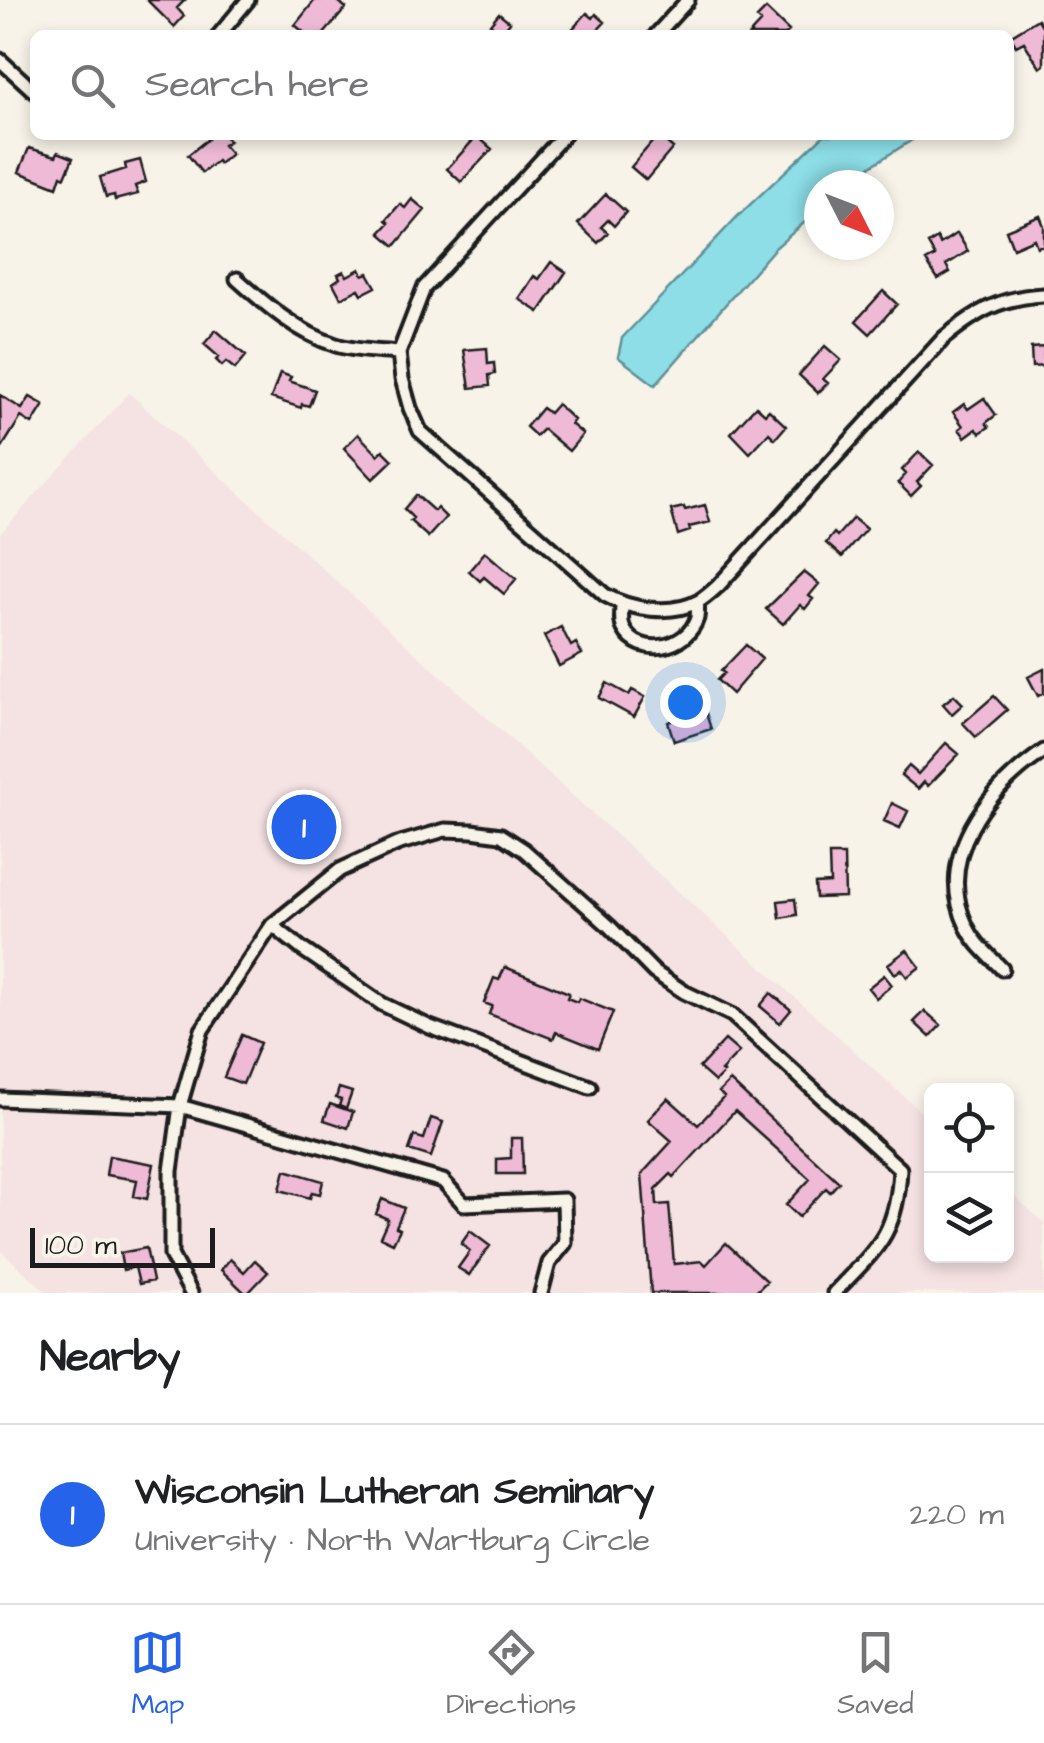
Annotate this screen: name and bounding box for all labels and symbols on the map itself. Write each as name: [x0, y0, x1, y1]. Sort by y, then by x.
north arrow: [804, 170, 894, 260]
your location: [660, 677, 711, 728]
pin: 1: [272, 790, 336, 864]
scale bar: [30, 1223, 215, 1268]

